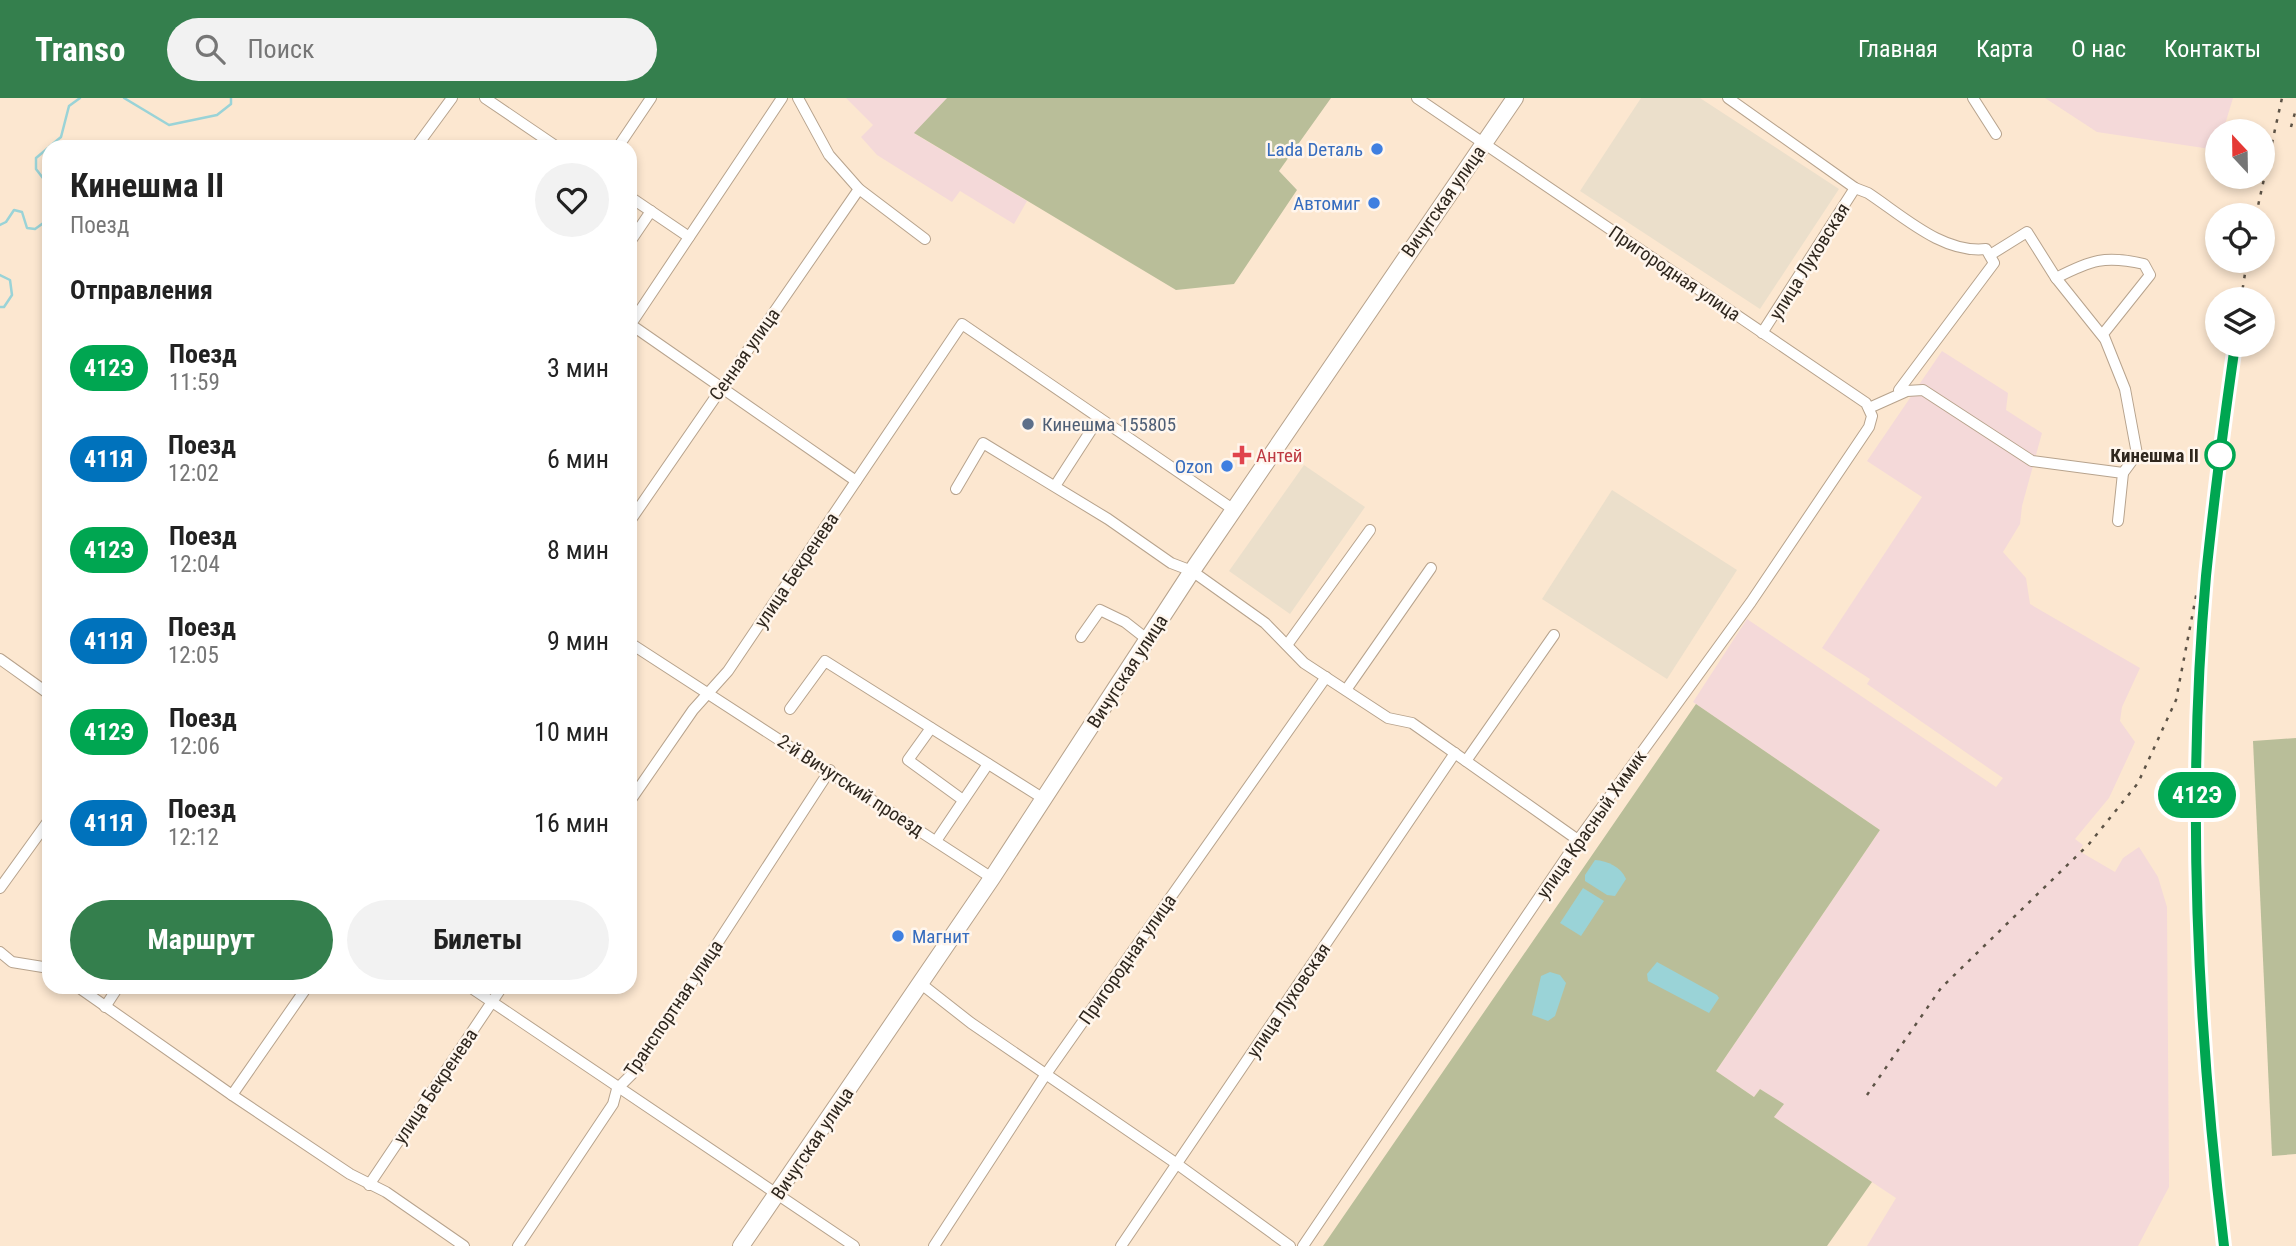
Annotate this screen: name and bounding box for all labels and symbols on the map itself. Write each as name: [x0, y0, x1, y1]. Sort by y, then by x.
north arrow: [2205, 119, 2275, 189]
place label: Lada Dеталь: [1267, 138, 1363, 161]
marker: Lada Dеталь: [1369, 141, 1385, 157]
street label: Вичугская улица: [1397, 141, 1490, 261]
place label: Автомиг: [1293, 192, 1360, 215]
marker: Автомиг: [1366, 195, 1382, 211]
street label: улица Луховская: [1764, 199, 1855, 324]
street label: Пригородная улица: [1604, 221, 1745, 326]
street label: Сенная улица: [704, 304, 785, 405]
place label: Кинешма 155805: [1042, 413, 1176, 436]
marker: Кинешма 155805: [1020, 416, 1036, 432]
marker: Кинешма II: [2205, 440, 2235, 470]
place label: Антей: [1256, 444, 1303, 467]
place label: Кинешма II: [2110, 444, 2199, 467]
marker: Антей: [1234, 447, 1250, 463]
place label: Ozon: [1175, 455, 1213, 478]
marker: Ozon: [1219, 458, 1235, 474]
street label: улица Бекренева: [749, 508, 844, 632]
street label: Вичугская улица: [1082, 610, 1173, 732]
street label: 2-й Вичугский проезд: [773, 730, 928, 841]
street label: улица Красный Химик: [1532, 746, 1651, 903]
line badge: 412Э: [2148, 772, 2246, 818]
street label: Пригородная улица: [1074, 890, 1181, 1029]
place label: Магнит: [912, 925, 970, 948]
marker: Магнит: [890, 928, 906, 944]
street label: Транспортная улица: [619, 936, 728, 1081]
street label: улица Луховская: [1242, 939, 1335, 1062]
street label: улица Бекренева: [388, 1024, 483, 1148]
street label: Вичугская улица: [766, 1083, 858, 1204]

